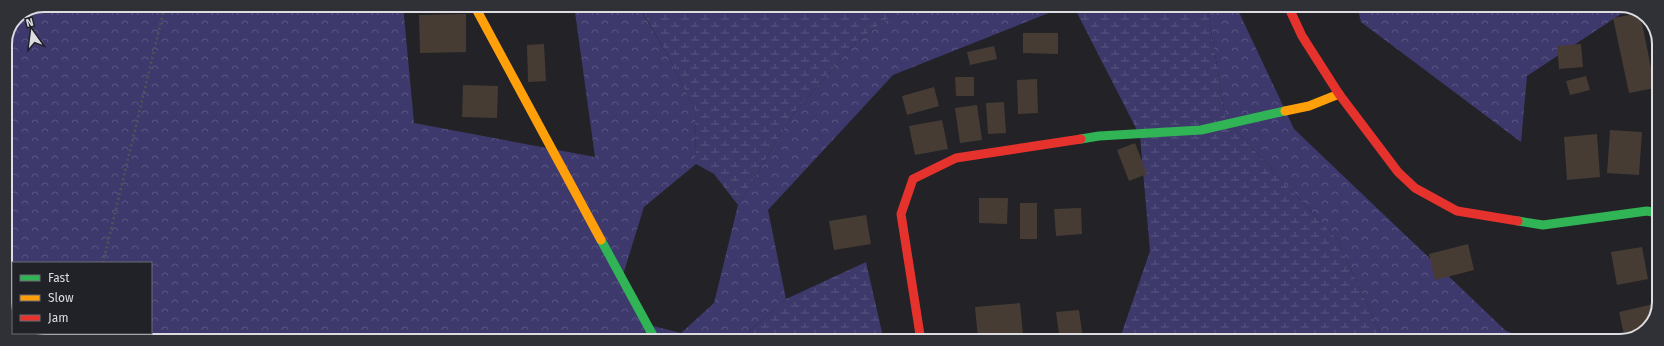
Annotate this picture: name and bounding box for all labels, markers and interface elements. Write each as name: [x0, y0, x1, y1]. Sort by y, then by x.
north arrow: [12, 12, 52, 52]
text: N: [25, 16, 35, 30]
legend: [12, 262, 152, 334]
text: Fast: [48, 271, 70, 285]
text: Slow: [48, 291, 74, 305]
text: Jam: [48, 311, 68, 325]

